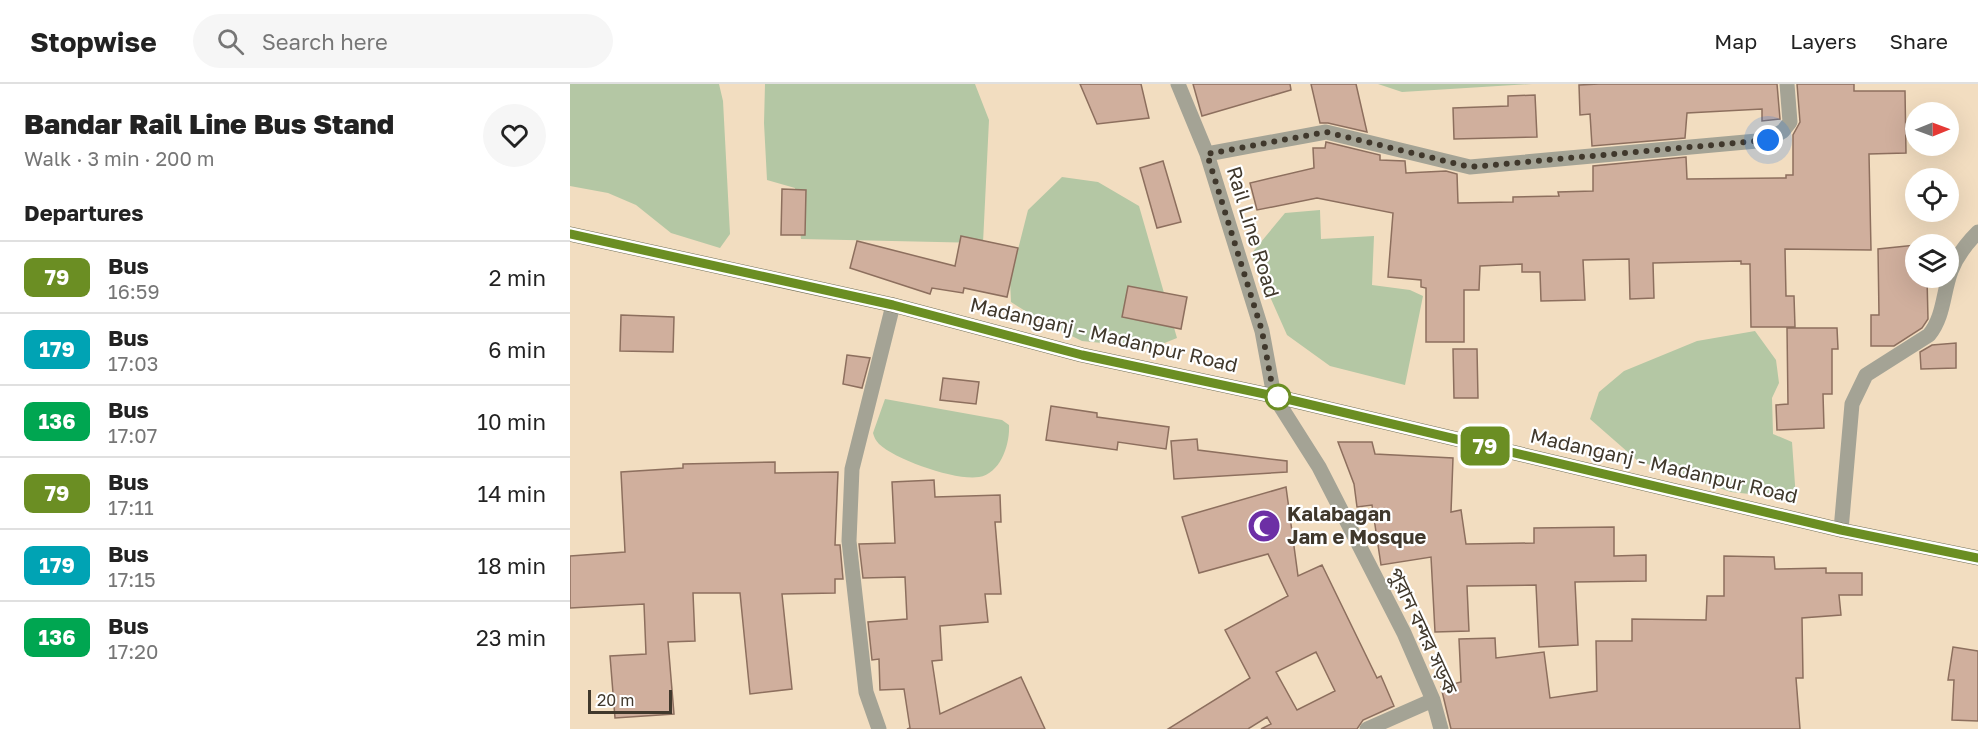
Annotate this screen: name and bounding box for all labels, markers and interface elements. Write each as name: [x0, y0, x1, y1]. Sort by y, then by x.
search box: [193, 14, 613, 68]
text: Stopwise: [30, 25, 157, 58]
icon: search: [214, 25, 247, 58]
text: Search here: [262, 28, 388, 55]
text: Map: [1714, 28, 1757, 54]
text: Layers: [1790, 28, 1857, 54]
text: Share: [1890, 28, 1948, 54]
north arrow: [1905, 102, 1959, 156]
map controls: [1905, 102, 1959, 288]
button: heart: [483, 104, 546, 167]
text: Bandar Rail Line Bus Stand: [24, 107, 394, 140]
your location: [1753, 125, 1783, 155]
text: Walk · 3 min · 200 m: [24, 146, 215, 170]
street label: Rail Line Road: [1223, 163, 1285, 300]
button: locate: [1905, 168, 1959, 222]
text: Departures: [24, 199, 143, 226]
button: layers: [1905, 234, 1959, 288]
text: Bus: [108, 252, 149, 279]
text: 79: [45, 264, 69, 290]
text: 2 min: [489, 264, 546, 291]
text: 16:59: [108, 279, 160, 303]
street label: Madanganj - Madanpur Road: [968, 292, 1240, 377]
text: Bus: [108, 324, 149, 351]
text: 179: [39, 336, 75, 362]
text: 6 min: [488, 336, 546, 363]
text: 17:03: [108, 351, 158, 375]
unlabelled marker: [1265, 384, 1291, 410]
text: Bus: [108, 396, 149, 423]
text: 136: [39, 408, 75, 434]
text: 10 min: [477, 408, 546, 435]
text: 17:07: [108, 423, 157, 447]
street label: Madanganj - Madanpur Road: [1528, 423, 1800, 508]
line badge: 79: [1458, 426, 1512, 466]
text: 79: [1473, 433, 1497, 459]
text: Bus: [108, 468, 149, 495]
text: 79: [45, 480, 69, 506]
text: 14 min: [478, 480, 546, 507]
text: 17:11: [108, 495, 154, 519]
place label: Kalabagan Jam e Mosque: [1287, 501, 1426, 548]
mosque icon: Kalabagan Jam e Mosque: [1246, 508, 1282, 544]
text: Bus: [108, 540, 149, 567]
text: 179: [39, 552, 75, 578]
text: 18 min: [478, 552, 546, 579]
street label: পুরান বন্দর সড়ক: [1383, 563, 1464, 699]
text: 17:15: [108, 567, 156, 591]
text: Bus: [108, 612, 149, 639]
text: 136: [39, 624, 75, 650]
text: 23 min: [476, 624, 546, 651]
text: 17:20: [108, 639, 158, 663]
scale bar: [588, 687, 672, 714]
text: 20 m: [597, 690, 634, 710]

